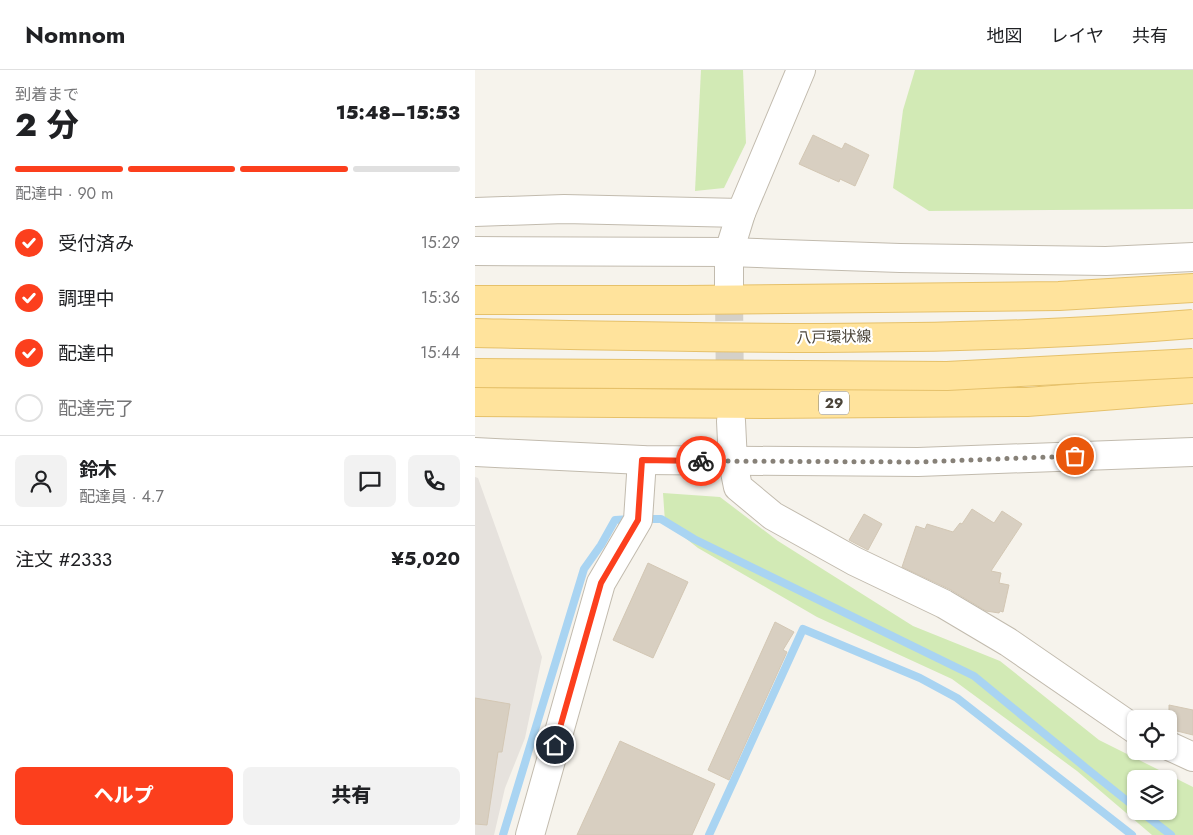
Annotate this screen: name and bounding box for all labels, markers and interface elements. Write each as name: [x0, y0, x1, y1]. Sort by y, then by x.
text: Nomnom: [25, 17, 126, 52]
text: 地図: [987, 23, 1023, 49]
text: レイヤ: [1051, 23, 1104, 49]
text: 共有: [1132, 23, 1168, 49]
text: 到着まで: [15, 83, 79, 106]
text: 15:48–15:53: [336, 99, 460, 126]
text: 2 分: [15, 102, 78, 148]
text: 配達中 · 90 m: [15, 182, 114, 205]
icon: check: [15, 229, 43, 257]
text: 受付済み: [58, 230, 134, 257]
text: 15:29: [421, 231, 460, 254]
icon: check: [15, 284, 43, 312]
text: 調理中: [58, 285, 115, 312]
text: 15:36: [421, 286, 460, 309]
street label: 八戸環状線: [796, 325, 872, 349]
icon: check: [15, 339, 43, 367]
text: 配達中: [58, 340, 115, 367]
text: 15:44: [420, 341, 460, 364]
road number: 29: [819, 392, 849, 414]
text: 配達完了: [58, 395, 134, 422]
pin: [1054, 435, 1096, 477]
courier: [676, 436, 726, 486]
icon: bag: [1061, 442, 1089, 470]
icon: bike: [687, 447, 715, 475]
button: person: [15, 455, 67, 507]
button: chat: [344, 455, 396, 507]
button: phone: [408, 455, 460, 507]
text: 鈴木: [79, 456, 117, 483]
text: 配達員 · 4.7: [79, 485, 164, 508]
text: ¥5,020: [391, 545, 460, 572]
text: 注文 #2333: [15, 546, 112, 573]
map controls: [1127, 710, 1177, 820]
button: locate: [1127, 710, 1177, 760]
pin: [534, 724, 576, 766]
icon: home: [541, 731, 569, 759]
button: ヘルプ: [15, 767, 233, 825]
button: 共有: [243, 767, 460, 825]
button: layers: [1127, 770, 1177, 820]

